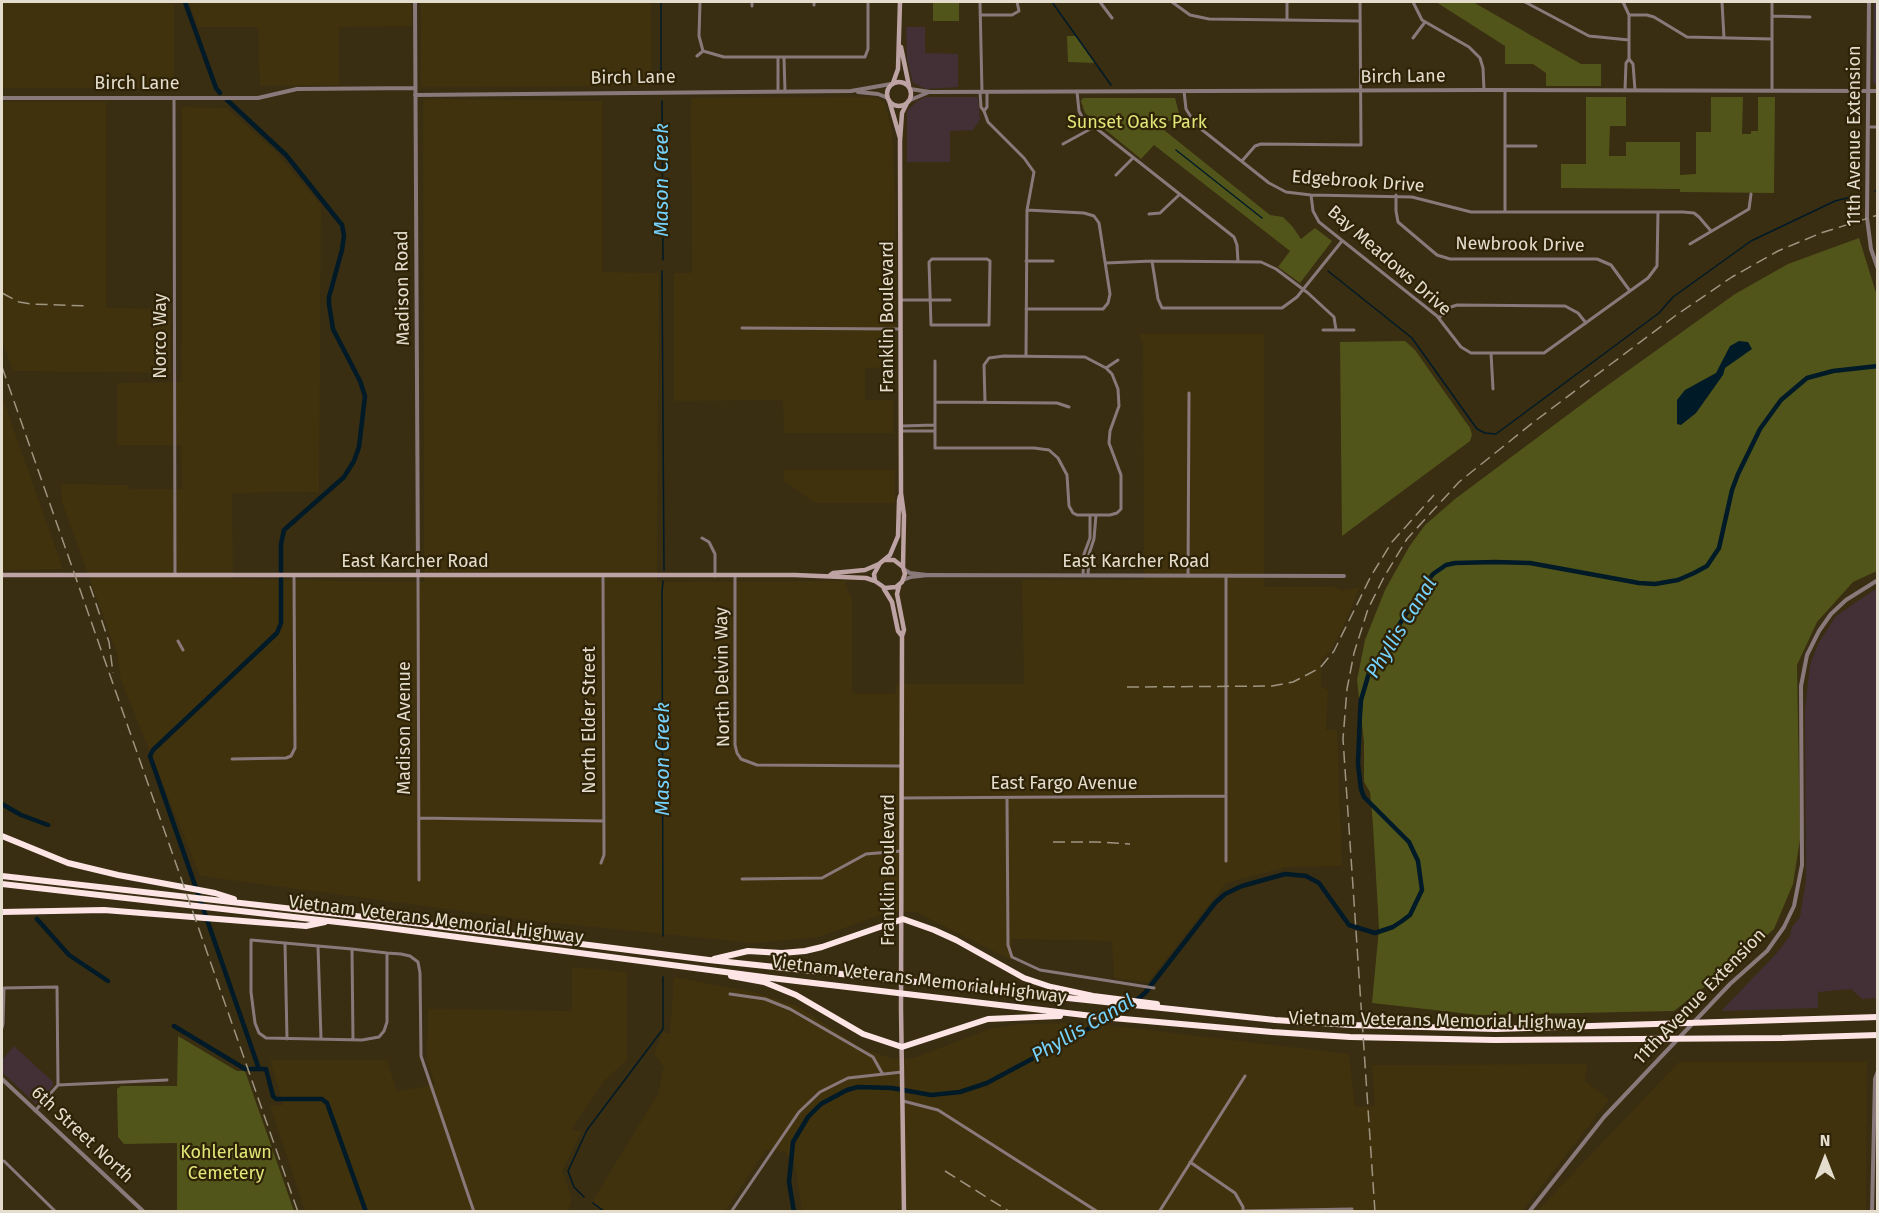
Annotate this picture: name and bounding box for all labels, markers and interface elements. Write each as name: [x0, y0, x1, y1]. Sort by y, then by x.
street label: 11th Avenue Extension: [1844, 45, 1866, 227]
street label: Birch Lane: [1360, 65, 1446, 89]
street label: Birch Lane: [590, 66, 676, 90]
street label: Birch Lane: [94, 73, 180, 95]
park label: Sunset Oaks Park: [1067, 112, 1207, 134]
water label: Mason Creek: [650, 123, 674, 237]
street label: Edgebrook Drive: [1291, 167, 1425, 197]
street label: Bay Meadows Drive: [1323, 201, 1455, 321]
street label: Madison Road: [391, 230, 415, 346]
street label: Newbrook Drive: [1455, 233, 1585, 257]
street label: Franklin Boulevard: [877, 241, 899, 393]
street label: Norco Way: [150, 293, 172, 379]
street label: East Karcher Road: [341, 551, 489, 573]
street label: East Karcher Road: [1062, 551, 1210, 573]
water label: Phyllis Canal: [1361, 573, 1443, 683]
street label: North Delvin Way: [711, 607, 735, 747]
street label: North Elder Street: [579, 646, 601, 794]
street label: Madison Avenue: [394, 661, 416, 795]
water label: Mason Creek: [651, 702, 675, 816]
street label: East Fargo Avenue: [990, 773, 1138, 795]
street label: Franklin Boulevard: [878, 794, 900, 946]
street label: Vietnam Veterans Memorial Highway: [287, 891, 585, 949]
street label: 11th Avenue Extension: [1629, 924, 1771, 1070]
street label: Vietnam Veterans Memorial Highway: [770, 951, 1068, 1009]
water label: Phyllis Canal: [1027, 990, 1139, 1068]
street label: Vietnam Veterans Memorial Highway: [1288, 1008, 1586, 1034]
street label: 6th Street North: [26, 1082, 138, 1188]
north arrow: [1795, 1129, 1855, 1189]
text: N: [1820, 1131, 1830, 1150]
park label: Kohlerlawn Cemetery: [180, 1142, 272, 1184]

